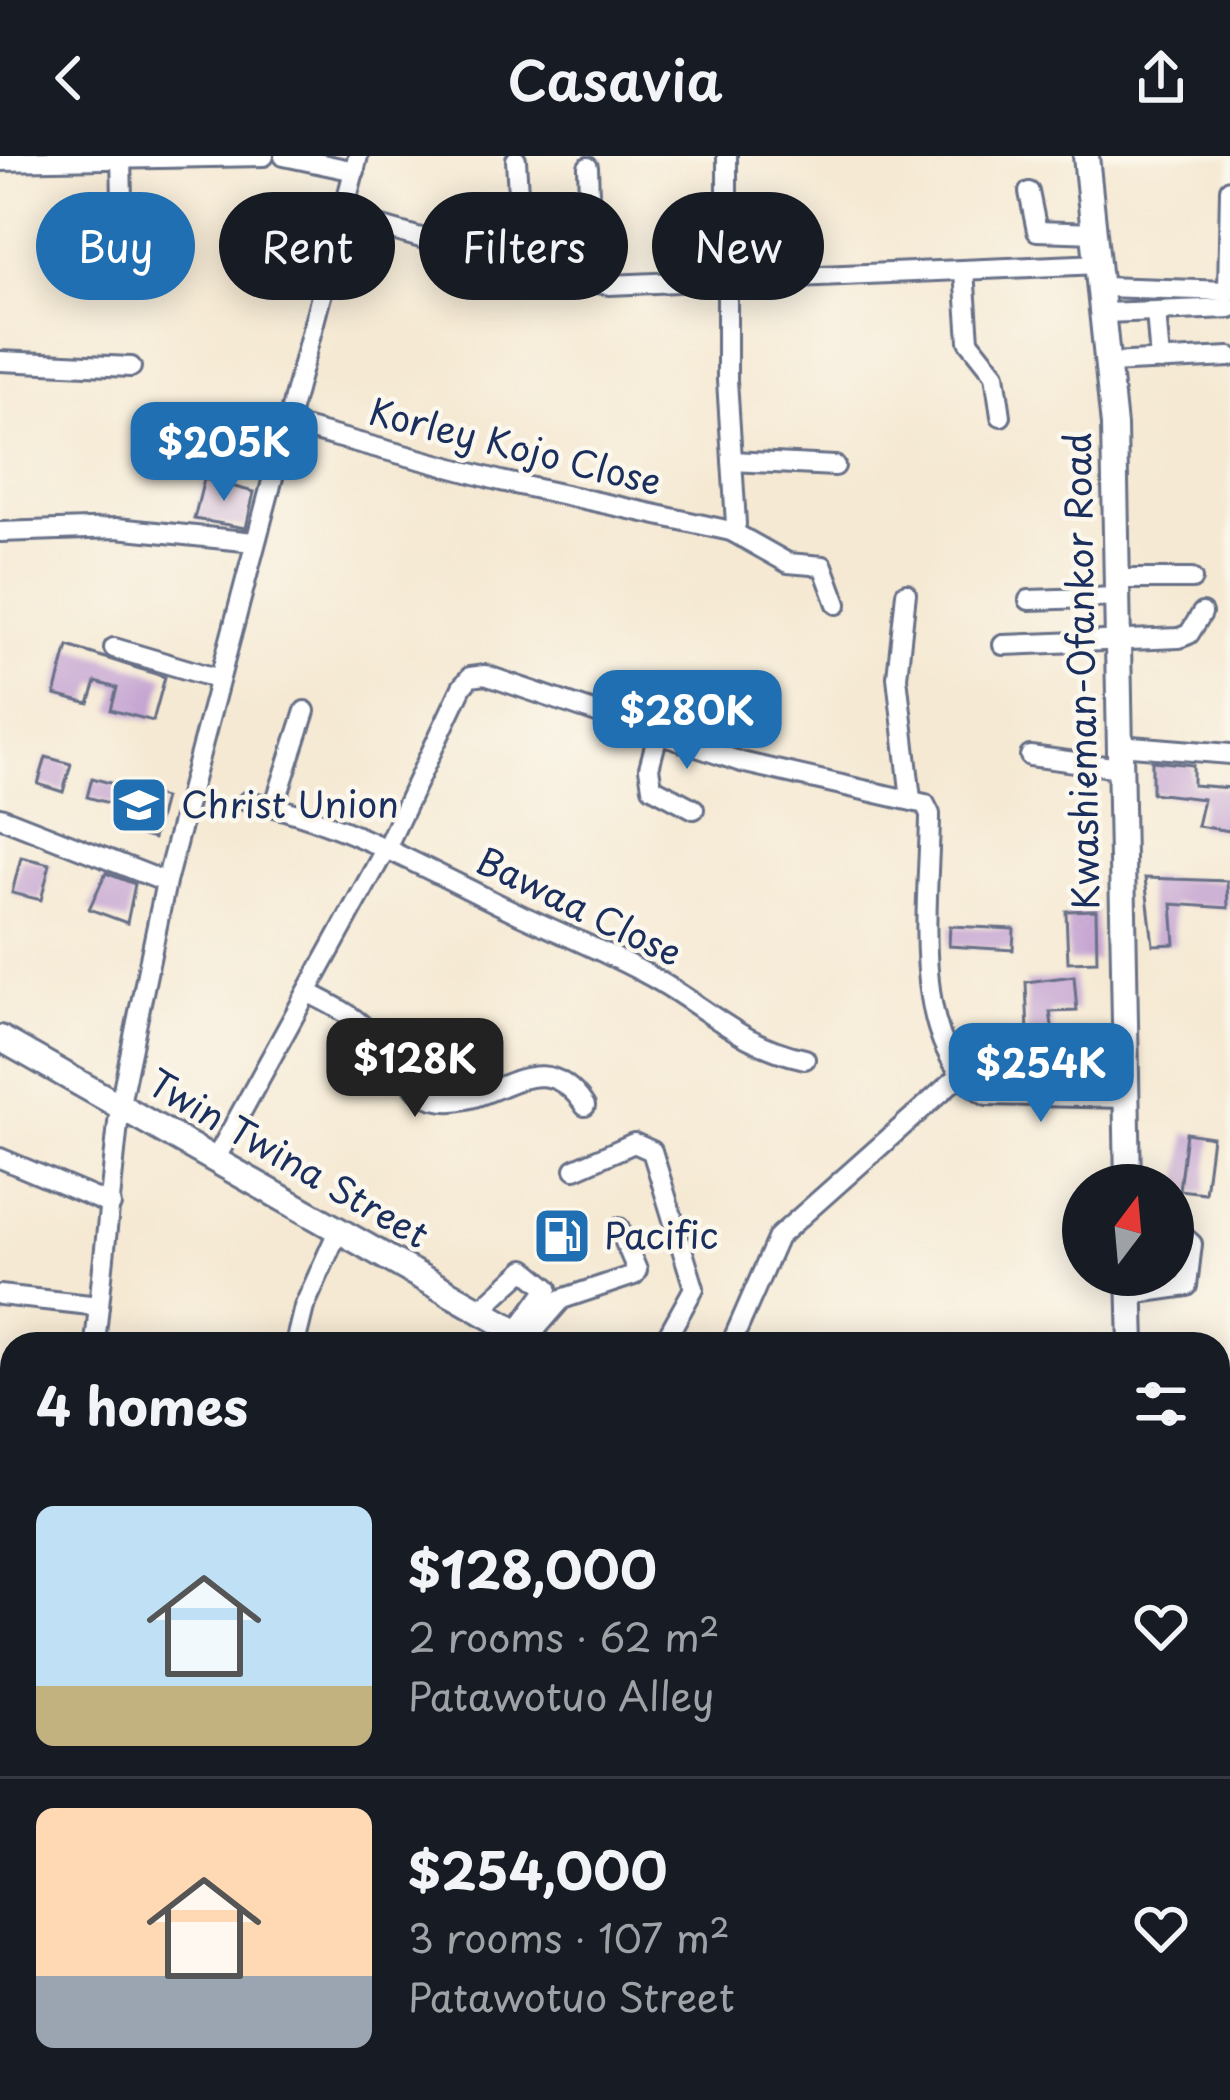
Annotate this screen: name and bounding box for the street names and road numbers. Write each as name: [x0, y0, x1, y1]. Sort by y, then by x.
street label: Korley Kojo Close: [364, 383, 667, 508]
street label: Kwashieman-Ofankor Road: [1049, 432, 1111, 910]
street label: Bawaa Close: [468, 832, 692, 978]
street label: Twin Twina Street: [138, 1055, 440, 1260]

